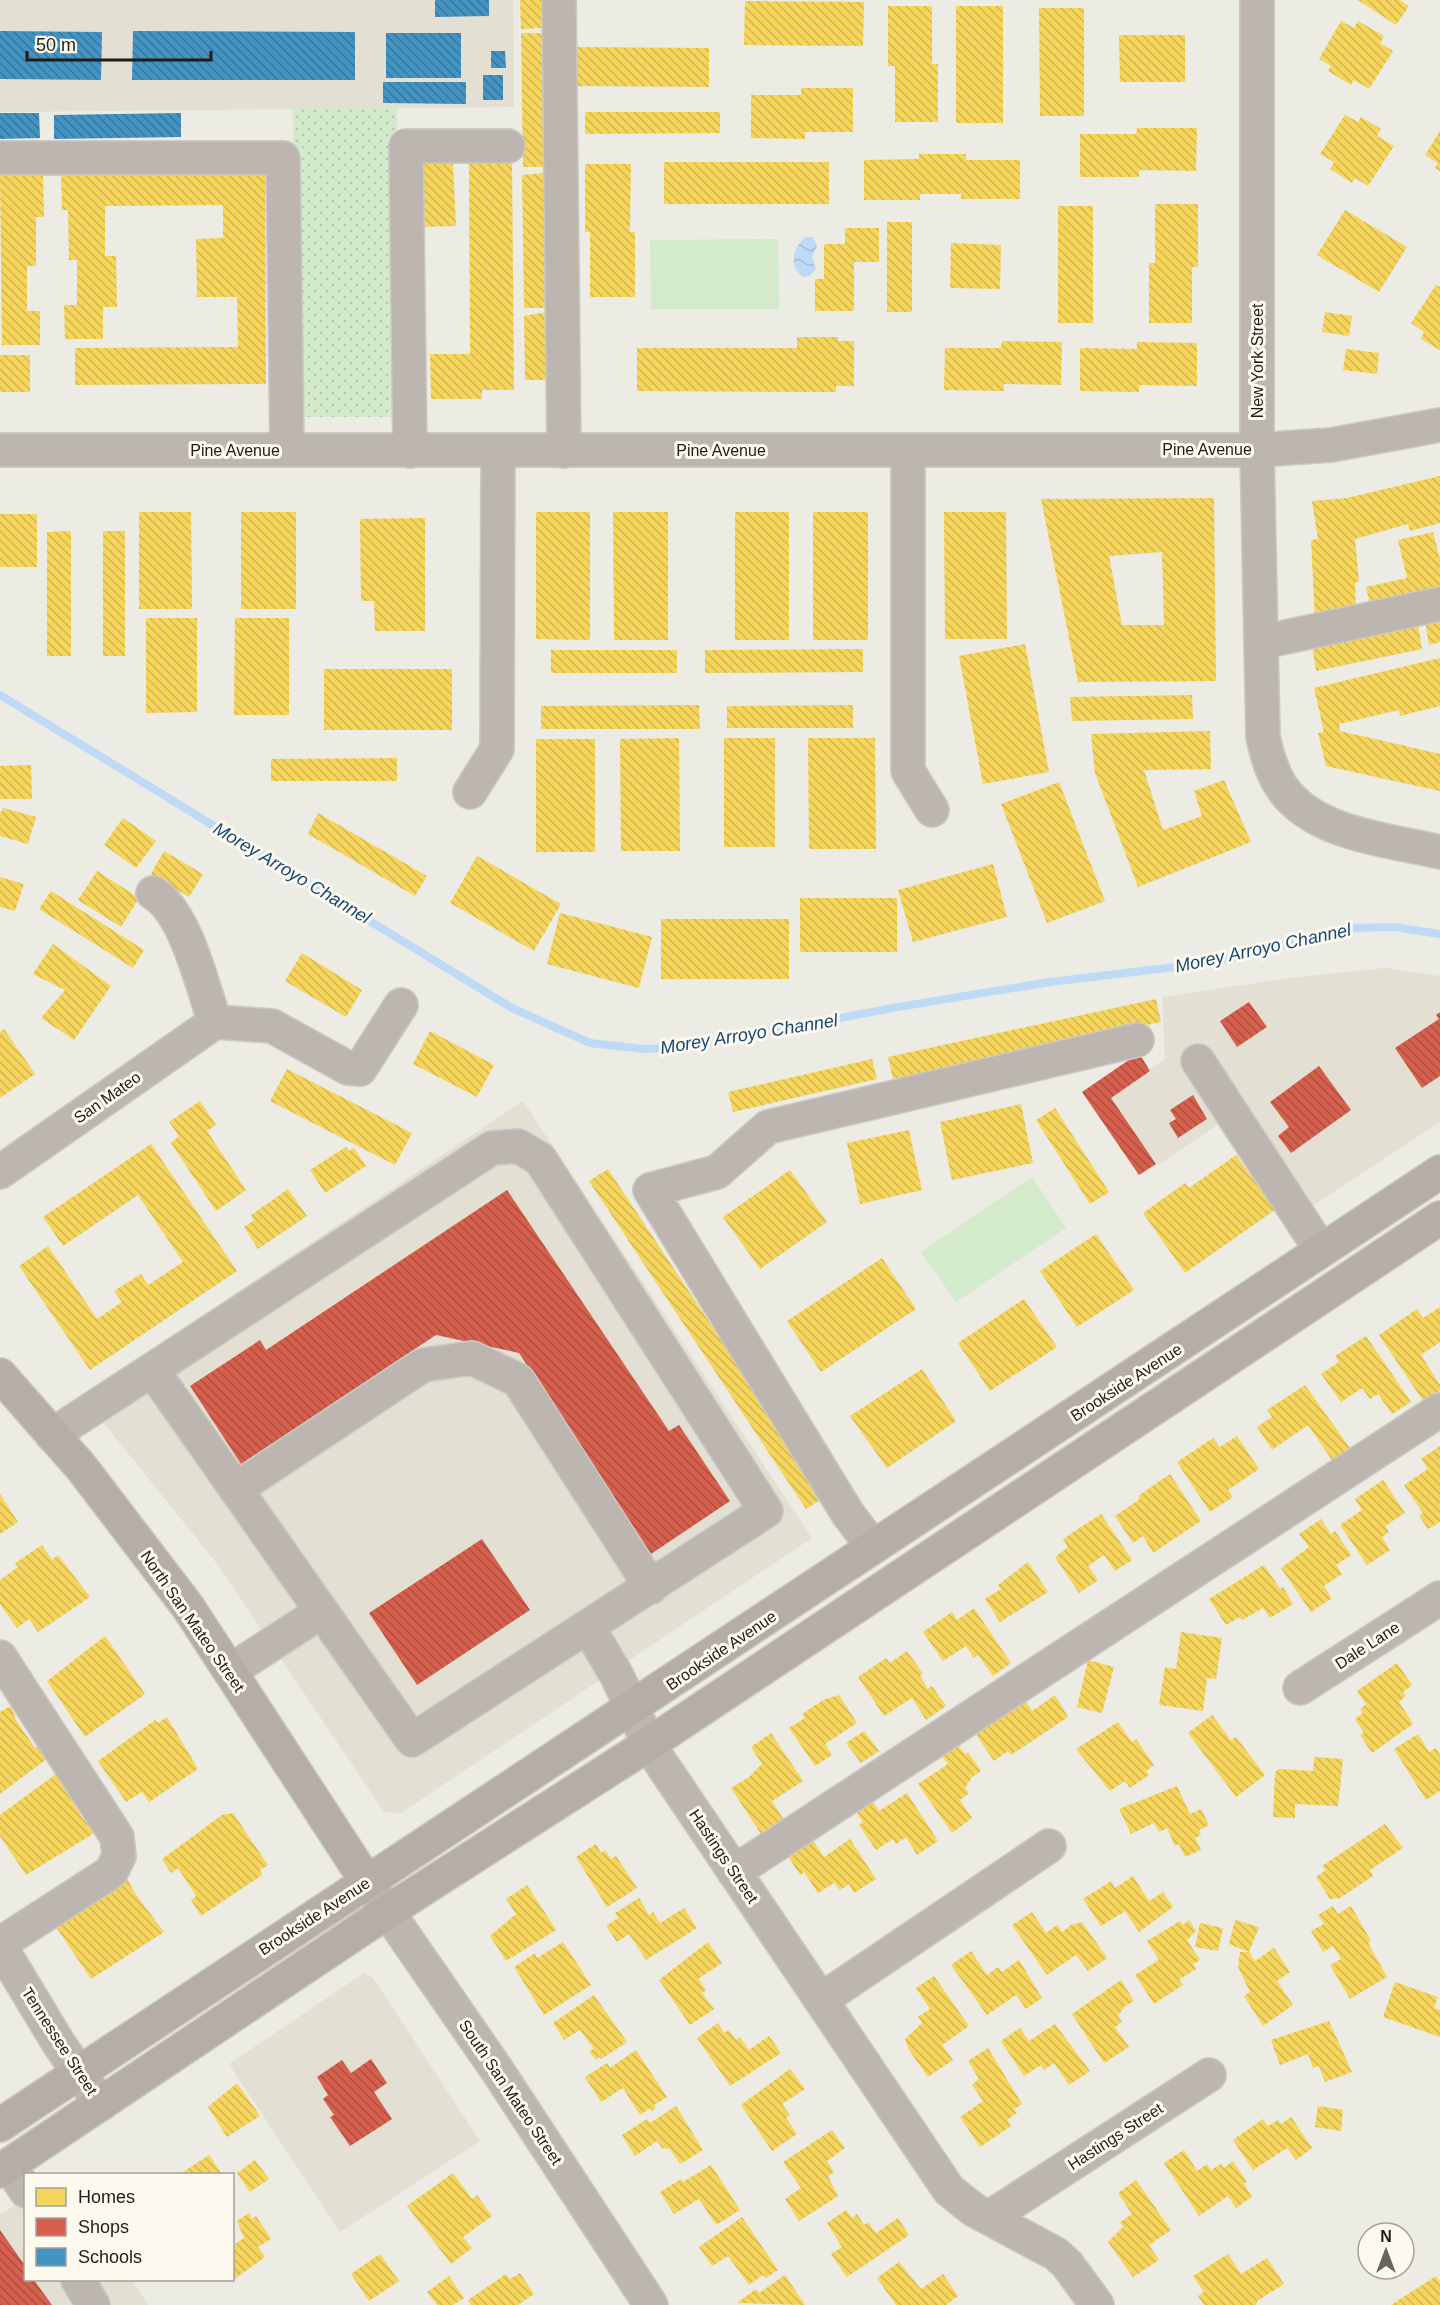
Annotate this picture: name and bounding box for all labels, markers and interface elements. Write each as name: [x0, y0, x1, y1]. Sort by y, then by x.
scale bar: [27, 24, 212, 62]
text: 50 m: [36, 35, 76, 55]
street label: New York Street: [1249, 303, 1266, 418]
street label: Pine Avenue: [1162, 441, 1252, 458]
street label: Pine Avenue: [190, 442, 280, 459]
street label: Pine Avenue: [676, 442, 766, 459]
water label: Morey Arroyo Channel: [210, 818, 375, 928]
water label: Morey Arroyo Channel: [1173, 919, 1354, 976]
water label: Morey Arroyo Channel: [659, 1010, 840, 1058]
street label: San Mateo: [71, 1068, 144, 1127]
street label: Brookside Avenue: [1068, 1340, 1185, 1425]
street label: North San Mateo Street: [137, 1548, 248, 1695]
street label: Brookside Avenue: [663, 1607, 779, 1693]
street label: Dale Lane: [1332, 1618, 1403, 1672]
street label: Hastings Street: [686, 1806, 762, 1907]
street label: Brookside Avenue: [256, 1874, 373, 1959]
street label: Tennessee Street: [19, 1984, 101, 2099]
street label: South San Mateo Street: [456, 2017, 566, 2168]
street label: Hastings Street: [1065, 2099, 1166, 2173]
legend: [24, 2173, 234, 2281]
text: Homes: [78, 2187, 135, 2207]
text: Shops: [78, 2217, 129, 2237]
north arrow: [1356, 2221, 1416, 2281]
text: N: [1380, 2228, 1392, 2245]
text: Schools: [78, 2247, 142, 2267]

